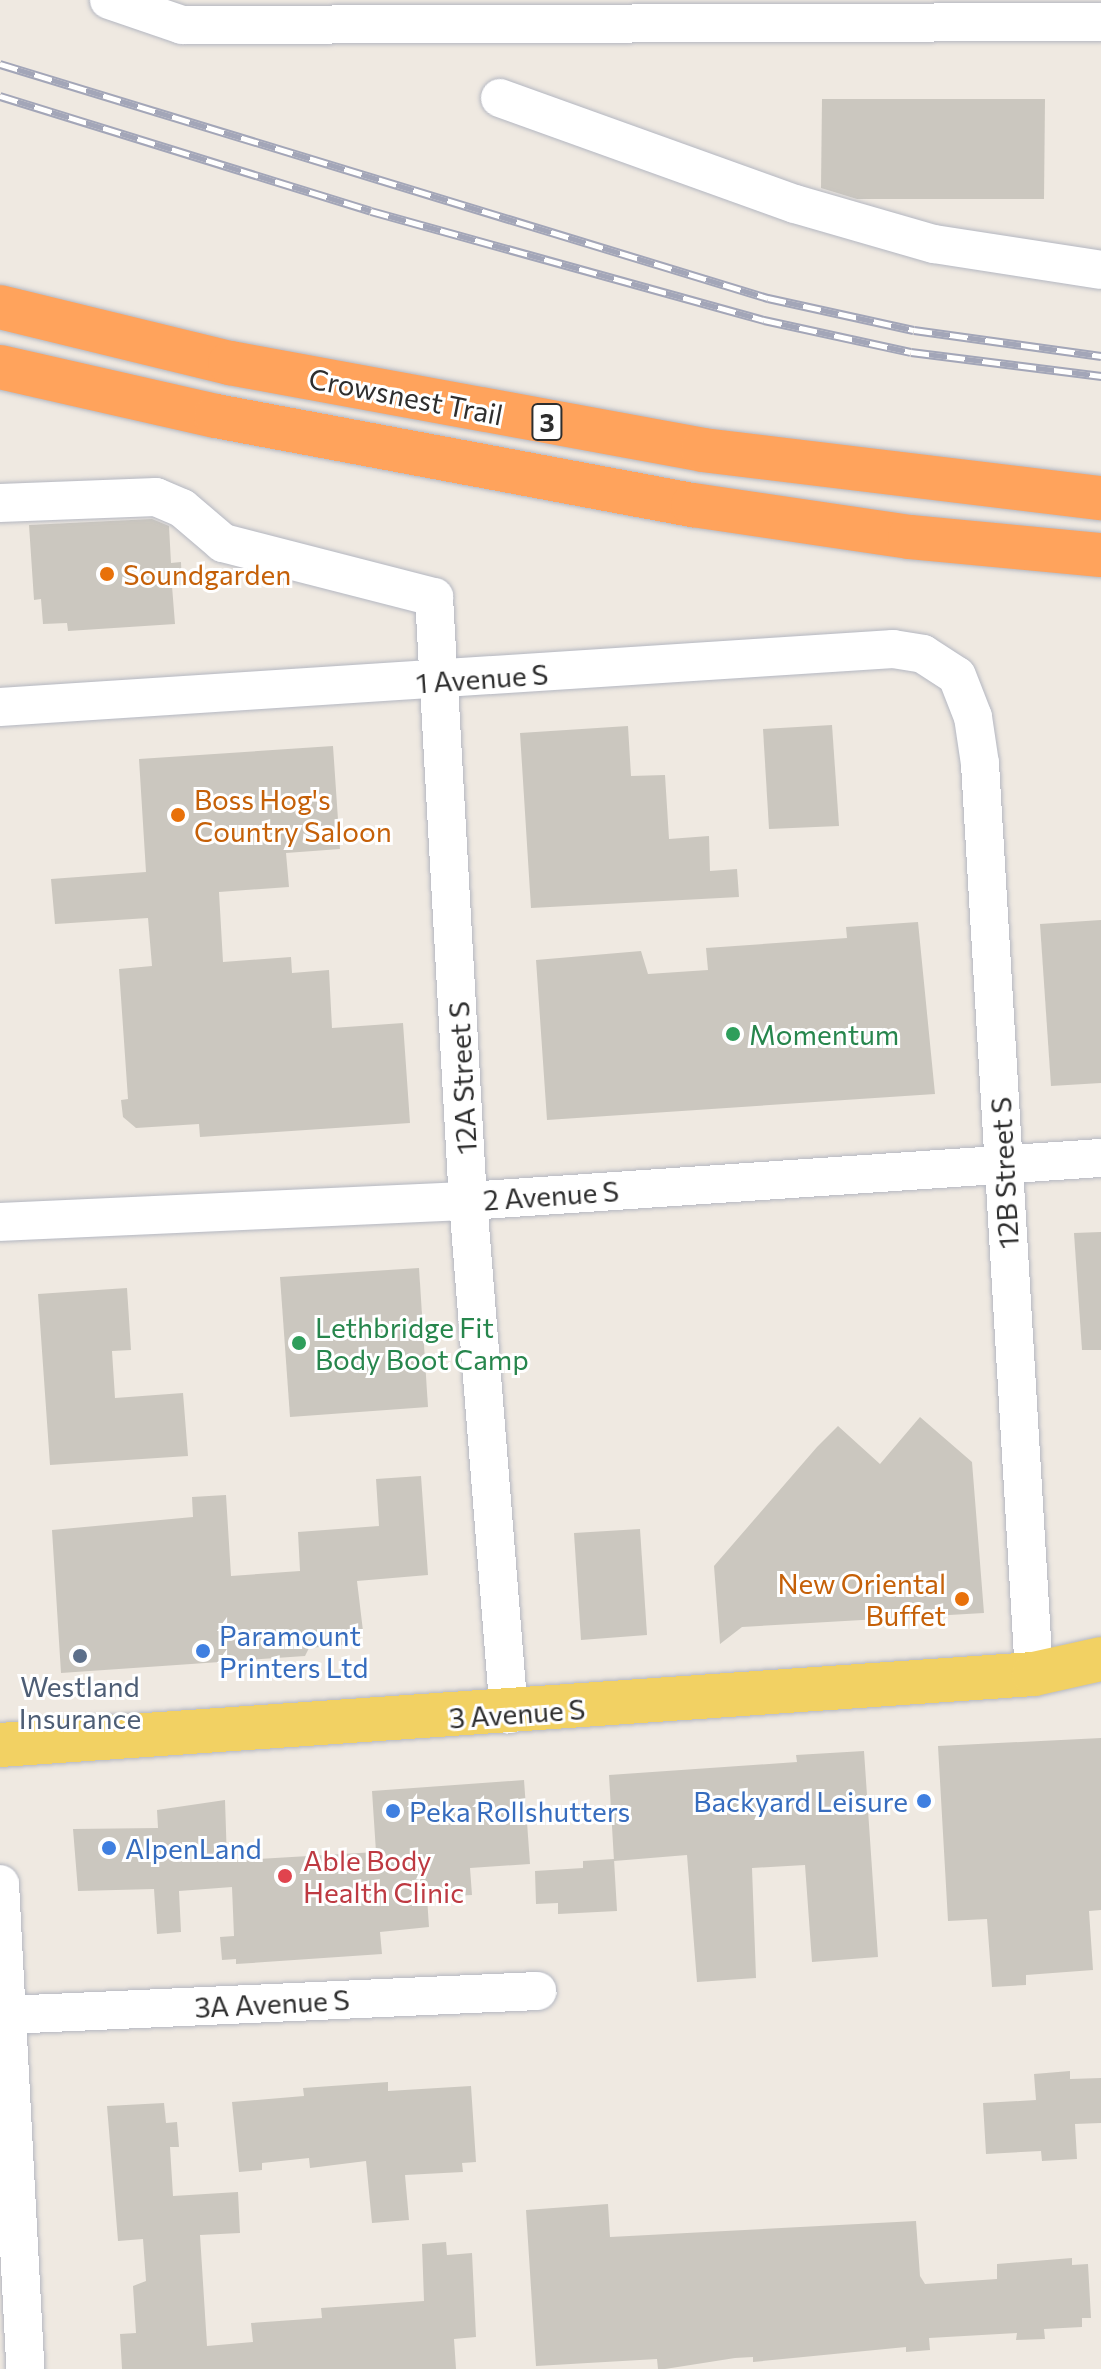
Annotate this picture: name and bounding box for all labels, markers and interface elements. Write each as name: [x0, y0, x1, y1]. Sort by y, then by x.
street label: Crowsnest Trail: [306, 361, 506, 431]
road number: 3: [531, 400, 563, 444]
place label: Soundgarden: [123, 557, 291, 591]
marker: Soundgarden: [98, 565, 116, 583]
street label: 1 Avenue S: [415, 657, 549, 699]
place label: Boss Hog's Country Saloon: [194, 782, 392, 848]
marker: Boss Hog's Country Saloon: [169, 806, 187, 824]
street label: 12A Street S: [441, 1001, 483, 1155]
place label: Momentum: [749, 1017, 899, 1051]
marker: Momentum: [724, 1025, 742, 1043]
street label: 12B Street S: [983, 1096, 1025, 1250]
street label: 2 Avenue S: [482, 1173, 620, 1217]
place label: Lethbridge Fit Body Boot Camp: [315, 1310, 529, 1376]
marker: Lethbridge Fit Body Boot Camp: [290, 1334, 308, 1352]
place label: New Oriental Buffet: [777, 1566, 946, 1632]
marker: New Oriental Buffet: [953, 1590, 971, 1608]
place label: Paramount Printers Ltd: [219, 1618, 369, 1684]
marker: Paramount Printers Ltd: [194, 1642, 212, 1660]
marker: Westland Insurance: [71, 1647, 89, 1665]
place label: Westland Insurance: [19, 1669, 141, 1735]
street label: 3 Avenue S: [448, 1691, 586, 1735]
place label: Backyard Leisure: [693, 1784, 908, 1818]
marker: Backyard Leisure: [915, 1792, 933, 1810]
place label: Peka Rollshutters: [409, 1794, 630, 1828]
marker: Peka Rollshutters: [384, 1802, 402, 1820]
place label: AlpenLand: [125, 1831, 262, 1865]
marker: AlpenLand: [100, 1839, 118, 1857]
place label: Able Body Health Clinic: [303, 1843, 464, 1909]
marker: Able Body Health Clinic: [274, 1865, 296, 1887]
street label: 3A Avenue S: [194, 1982, 350, 2024]

